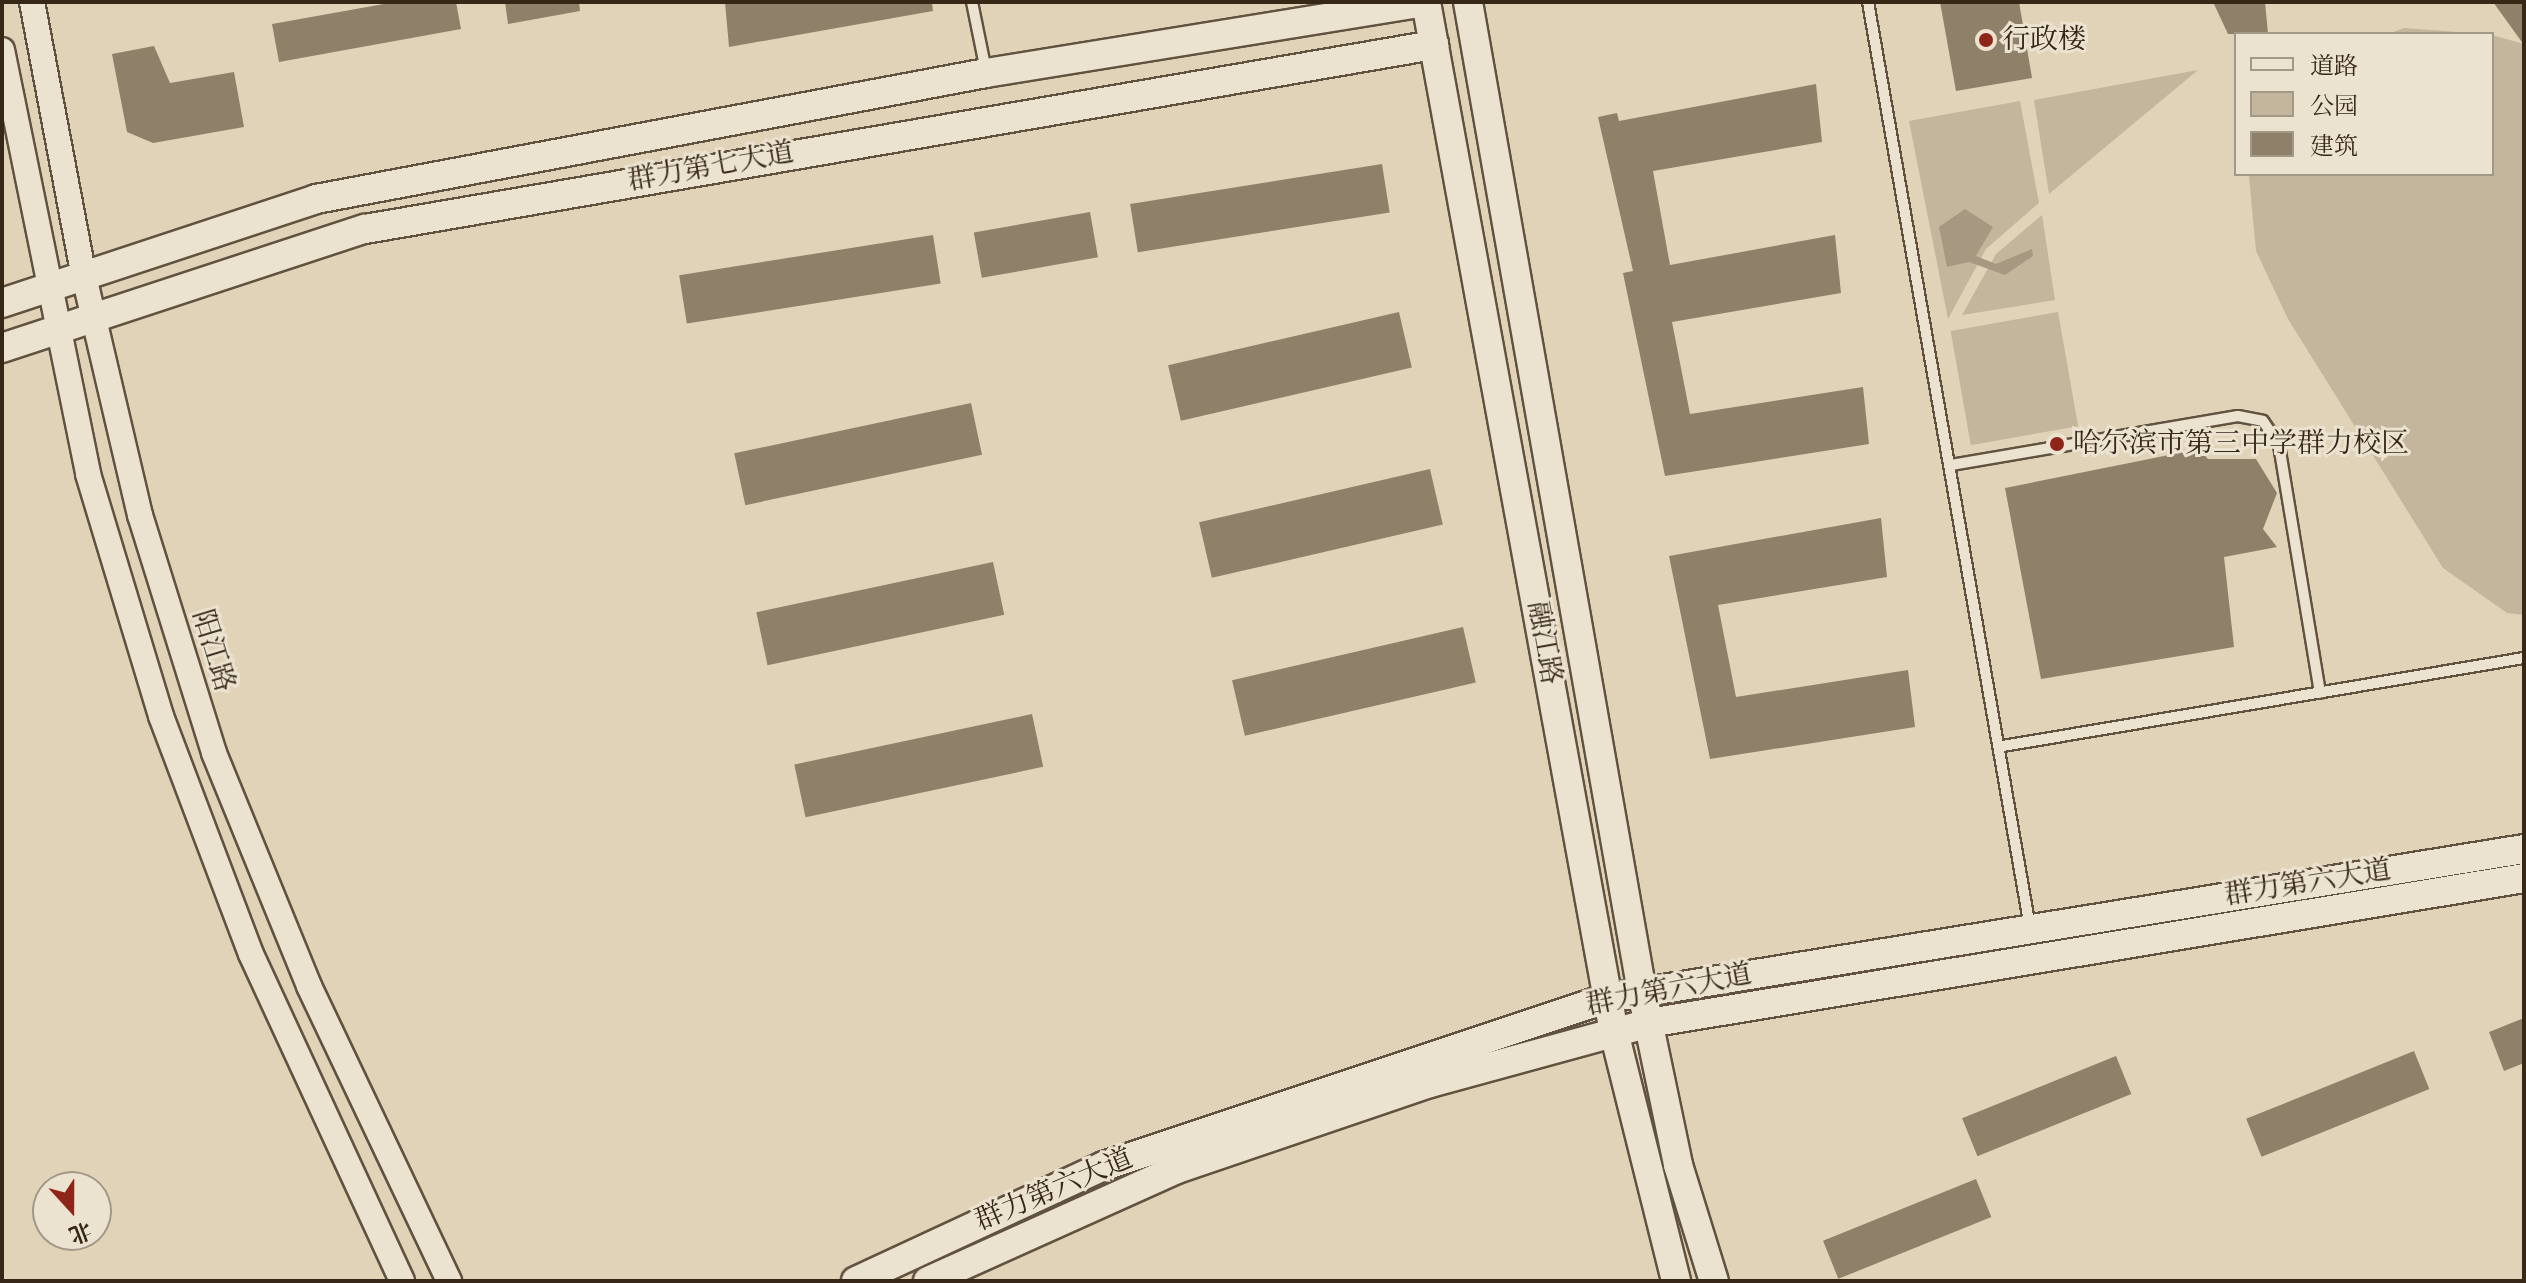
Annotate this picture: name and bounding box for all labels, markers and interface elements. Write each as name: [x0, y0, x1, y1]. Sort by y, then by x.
place label: 行政楼: [2002, 23, 2086, 57]
marker: 行政楼: [1977, 31, 1995, 49]
legend: [2234, 32, 2494, 176]
text: 道路: [2310, 52, 2358, 82]
text: 公园: [2310, 92, 2358, 122]
text: 建筑: [2310, 132, 2358, 162]
street label: 群力第七大道: [625, 136, 797, 198]
place label: 哈尔滨市第三中学群力校区: [2073, 427, 2409, 461]
marker: 哈尔滨市第三中学群力校区: [2048, 435, 2066, 453]
street label: 融江路: [1520, 599, 1568, 687]
street label: 阳江路: [185, 606, 241, 696]
street label: 群力第六大道: [2222, 853, 2394, 913]
street label: 群力第六大道: [1583, 957, 1755, 1023]
street label: 群力第六大道: [970, 1142, 1138, 1238]
north arrow: [32, 1171, 112, 1251]
text: 北: [65, 1215, 95, 1249]

